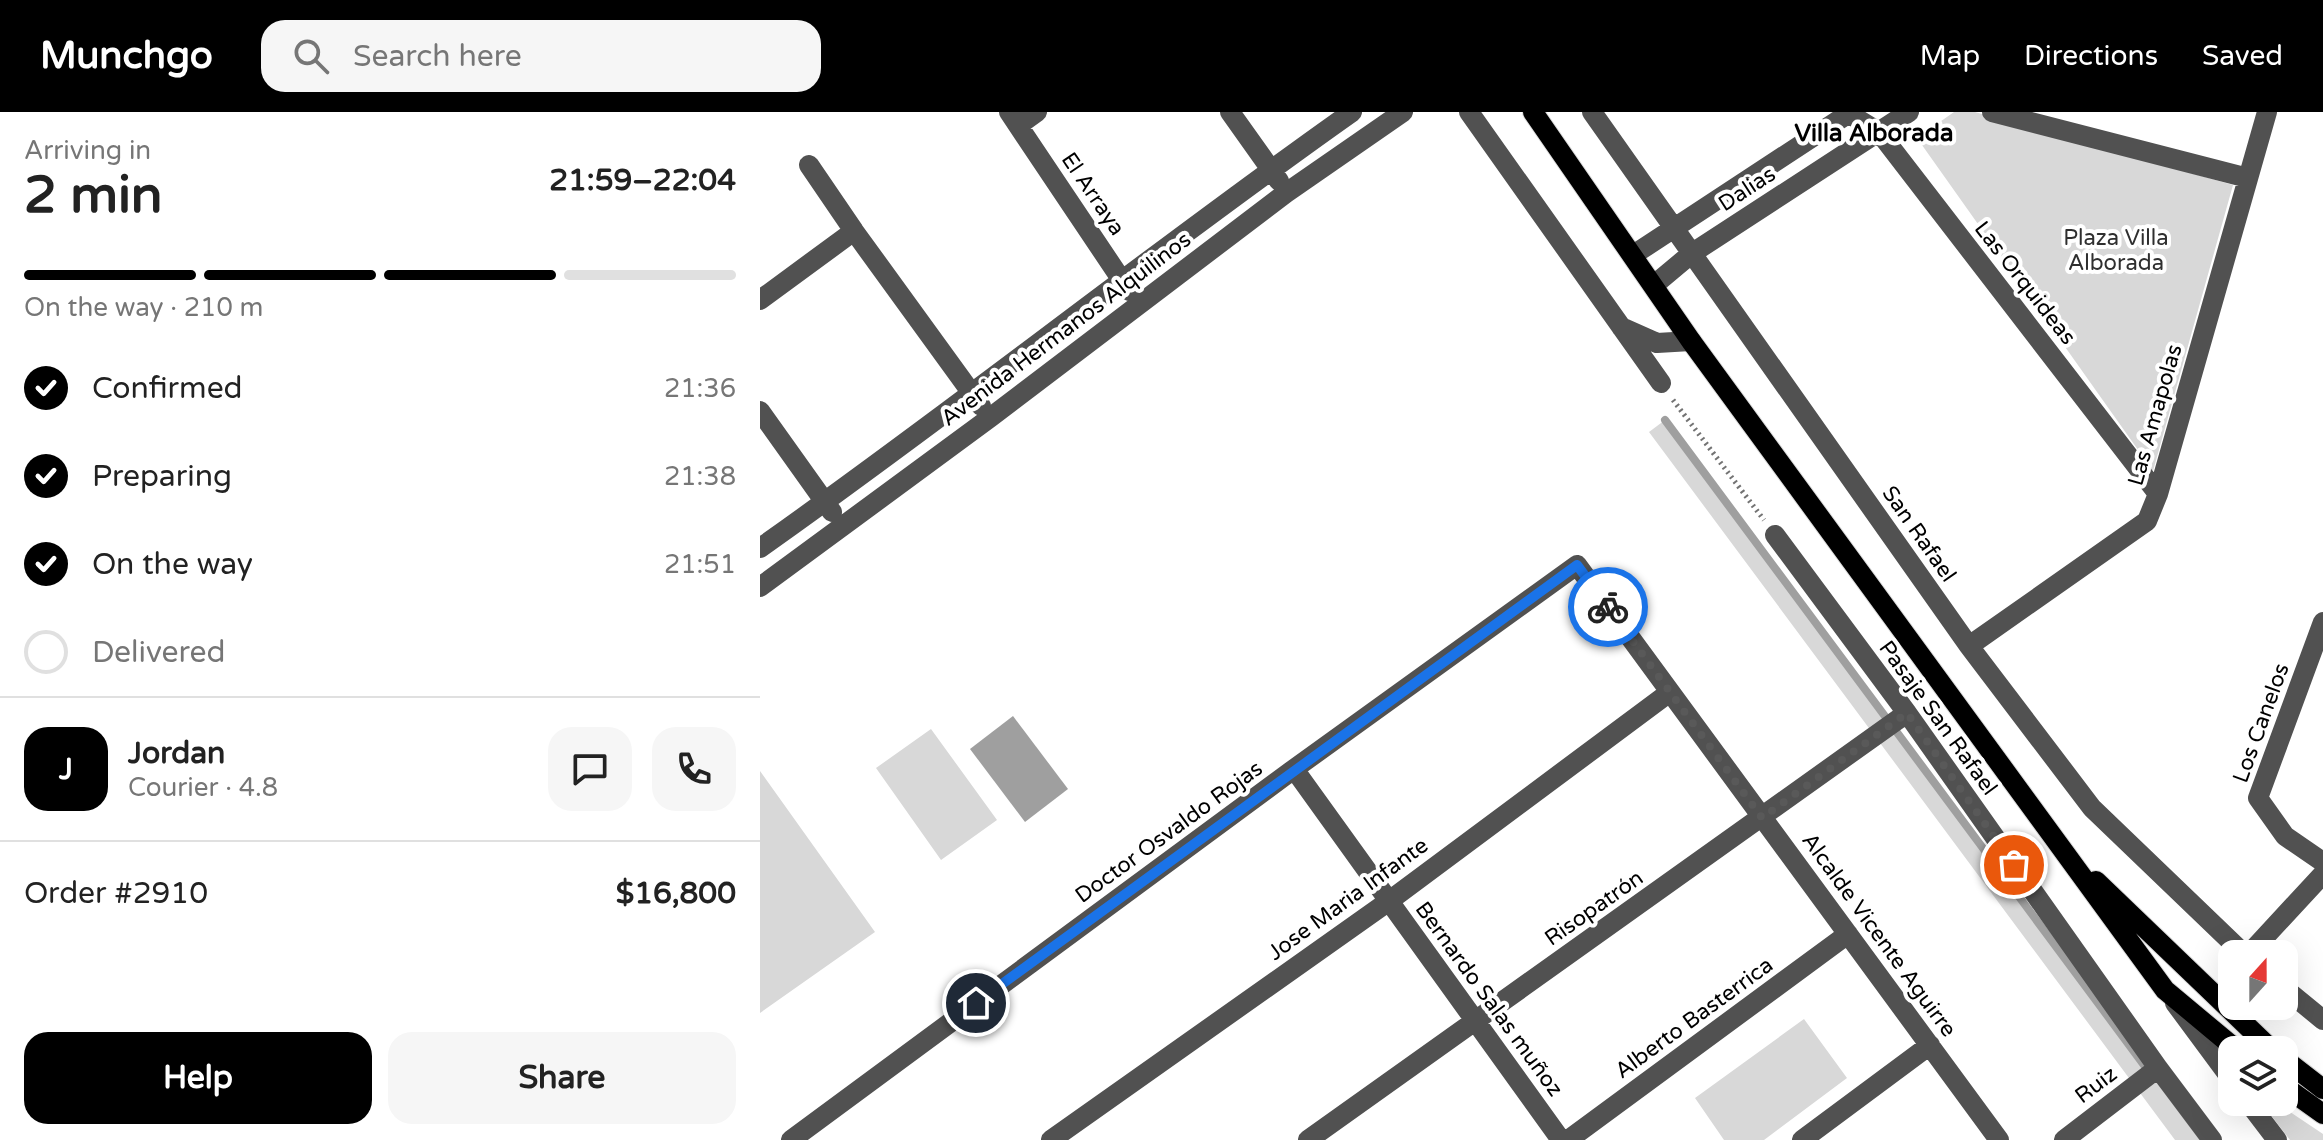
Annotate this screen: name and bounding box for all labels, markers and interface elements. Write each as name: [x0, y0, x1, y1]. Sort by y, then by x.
search box: [261, 20, 821, 92]
text: Munchgo: [40, 33, 213, 79]
icon: search: [289, 34, 333, 78]
text: Search here: [353, 38, 522, 75]
text: Map: [1920, 39, 1980, 73]
text: Directions: [2024, 39, 2158, 73]
text: Saved: [2202, 39, 2283, 73]
district label: Villa Alborada: [1795, 119, 1953, 148]
text: Arriving in: [24, 135, 151, 166]
street label: El Arraya: [1056, 148, 1130, 240]
street label: Dalias: [1714, 161, 1780, 217]
text: 21:59–22:04: [549, 162, 736, 199]
text: 2 min: [24, 164, 163, 227]
street label: Las Orquideas: [1969, 216, 2081, 350]
park label: Plaza Villa Alborada: [2063, 225, 2169, 276]
street label: Avenida Hermanos Alquilinos: [936, 227, 1196, 431]
text: On the way · 210 m: [24, 292, 263, 323]
street label: Las Amapolas: [2122, 341, 2188, 489]
icon: check: [24, 366, 68, 410]
text: Confirmed: [92, 370, 243, 407]
text: 21:36: [664, 373, 736, 404]
icon: check: [24, 454, 68, 498]
text: Preparing: [92, 458, 232, 495]
text: 21:38: [664, 461, 736, 492]
street label: San Rafael: [1876, 481, 1962, 587]
icon: check: [24, 542, 68, 586]
text: On the way: [92, 546, 253, 583]
text: 21:51: [664, 549, 736, 580]
courier: [1568, 567, 1648, 647]
icon: bike: [1586, 585, 1630, 629]
text: Delivered: [92, 634, 226, 671]
street label: Pasaje San Rafael: [1873, 636, 2003, 800]
street label: Los Canelos: [2227, 660, 2295, 786]
button: chat: [548, 727, 632, 811]
button: phone: [652, 727, 736, 811]
text: Jordan: [128, 735, 225, 772]
text: J: [59, 751, 73, 788]
street label: Doctor Osvaldo Rojas: [1070, 755, 1268, 909]
text: Courier · 4.8: [128, 772, 278, 803]
street label: Alcalde Vicente Aguirre: [1796, 828, 1962, 1042]
pin: [1980, 831, 2048, 899]
street label: Jose Maria Infante: [1263, 832, 1433, 966]
icon: bag: [1992, 843, 2036, 887]
street label: Risopatrón: [1540, 865, 1648, 951]
text: Order #2910: [24, 875, 208, 912]
text: $16,800: [616, 875, 736, 912]
street label: Bernardo Salas muñoz: [1410, 897, 1568, 1101]
north arrow: [2218, 940, 2298, 1020]
map controls: [2218, 940, 2298, 1116]
street label: Alberto Basterrica: [1610, 952, 1778, 1084]
pin: [942, 969, 1010, 1037]
icon: home: [954, 981, 998, 1025]
button: Help: [24, 1032, 372, 1124]
button: Share: [388, 1032, 736, 1124]
button: layers: [2218, 1036, 2298, 1116]
street label: Ruiz: [2070, 1061, 2122, 1109]

